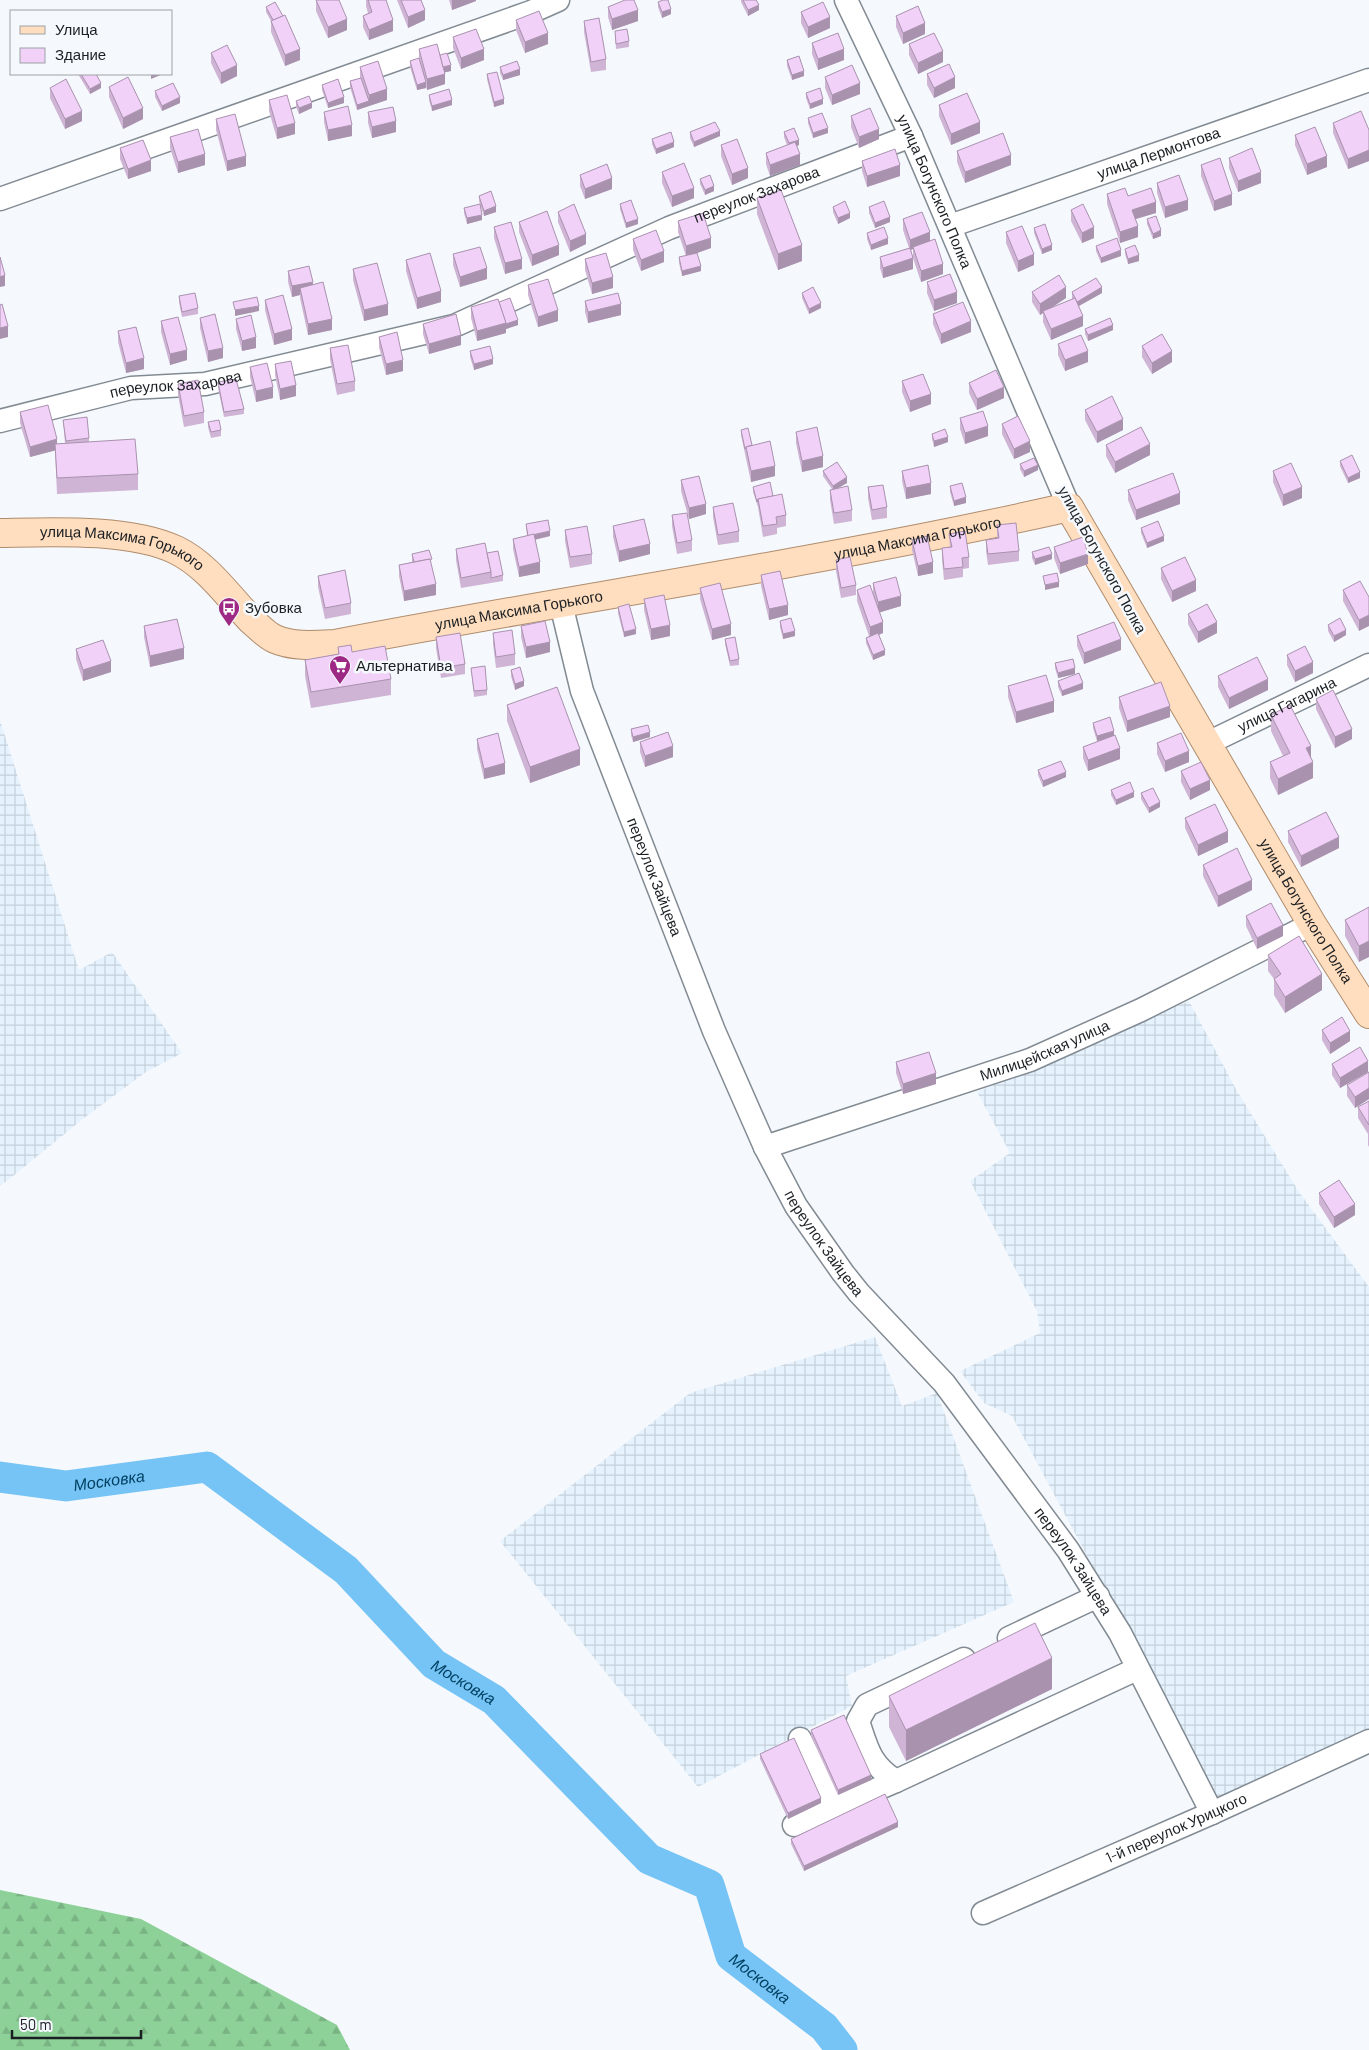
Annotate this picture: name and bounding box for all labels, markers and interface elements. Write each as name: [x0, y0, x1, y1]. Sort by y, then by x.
legend: [10, 10, 172, 75]
text: Улица: [55, 20, 98, 38]
text: Здание: [55, 45, 106, 63]
street label: улица Богунского Полка: [894, 111, 977, 271]
street label: улица Лермонтова: [1095, 122, 1223, 182]
street label: переулок Захарова: [691, 161, 822, 226]
street label: переулок Захарова: [108, 366, 244, 401]
street label: улица Богунского Полка: [1055, 483, 1151, 637]
street label: улица Максима Горького: [832, 512, 1002, 563]
street label: улица Максима Горького: [40, 522, 209, 574]
street label: улица Максима Горького: [434, 586, 604, 633]
bus stop icon: Зубовка: [217, 596, 241, 627]
place label: Зубовка: [245, 598, 303, 616]
supermarket icon: Альтернатива: [328, 654, 352, 685]
place label: Альтернатива: [356, 656, 453, 674]
street label: улица Гагарина: [1235, 672, 1339, 735]
street label: переулок Зайцева: [624, 815, 687, 939]
street label: улица Богунского Полка: [1256, 835, 1357, 987]
street label: Милицейская улица: [977, 1015, 1113, 1084]
street label: переулок Зайцева: [781, 1187, 868, 1300]
water label: Московка: [72, 1466, 146, 1494]
street label: переулок Зайцева: [1031, 1503, 1117, 1618]
water label: Московка: [428, 1655, 499, 1708]
street label: 1-й переулок Урицкого: [1103, 1788, 1249, 1866]
water label: Московка: [726, 1949, 795, 2007]
scale bar: [12, 2008, 141, 2040]
text: 50 m: [20, 2015, 52, 2033]

